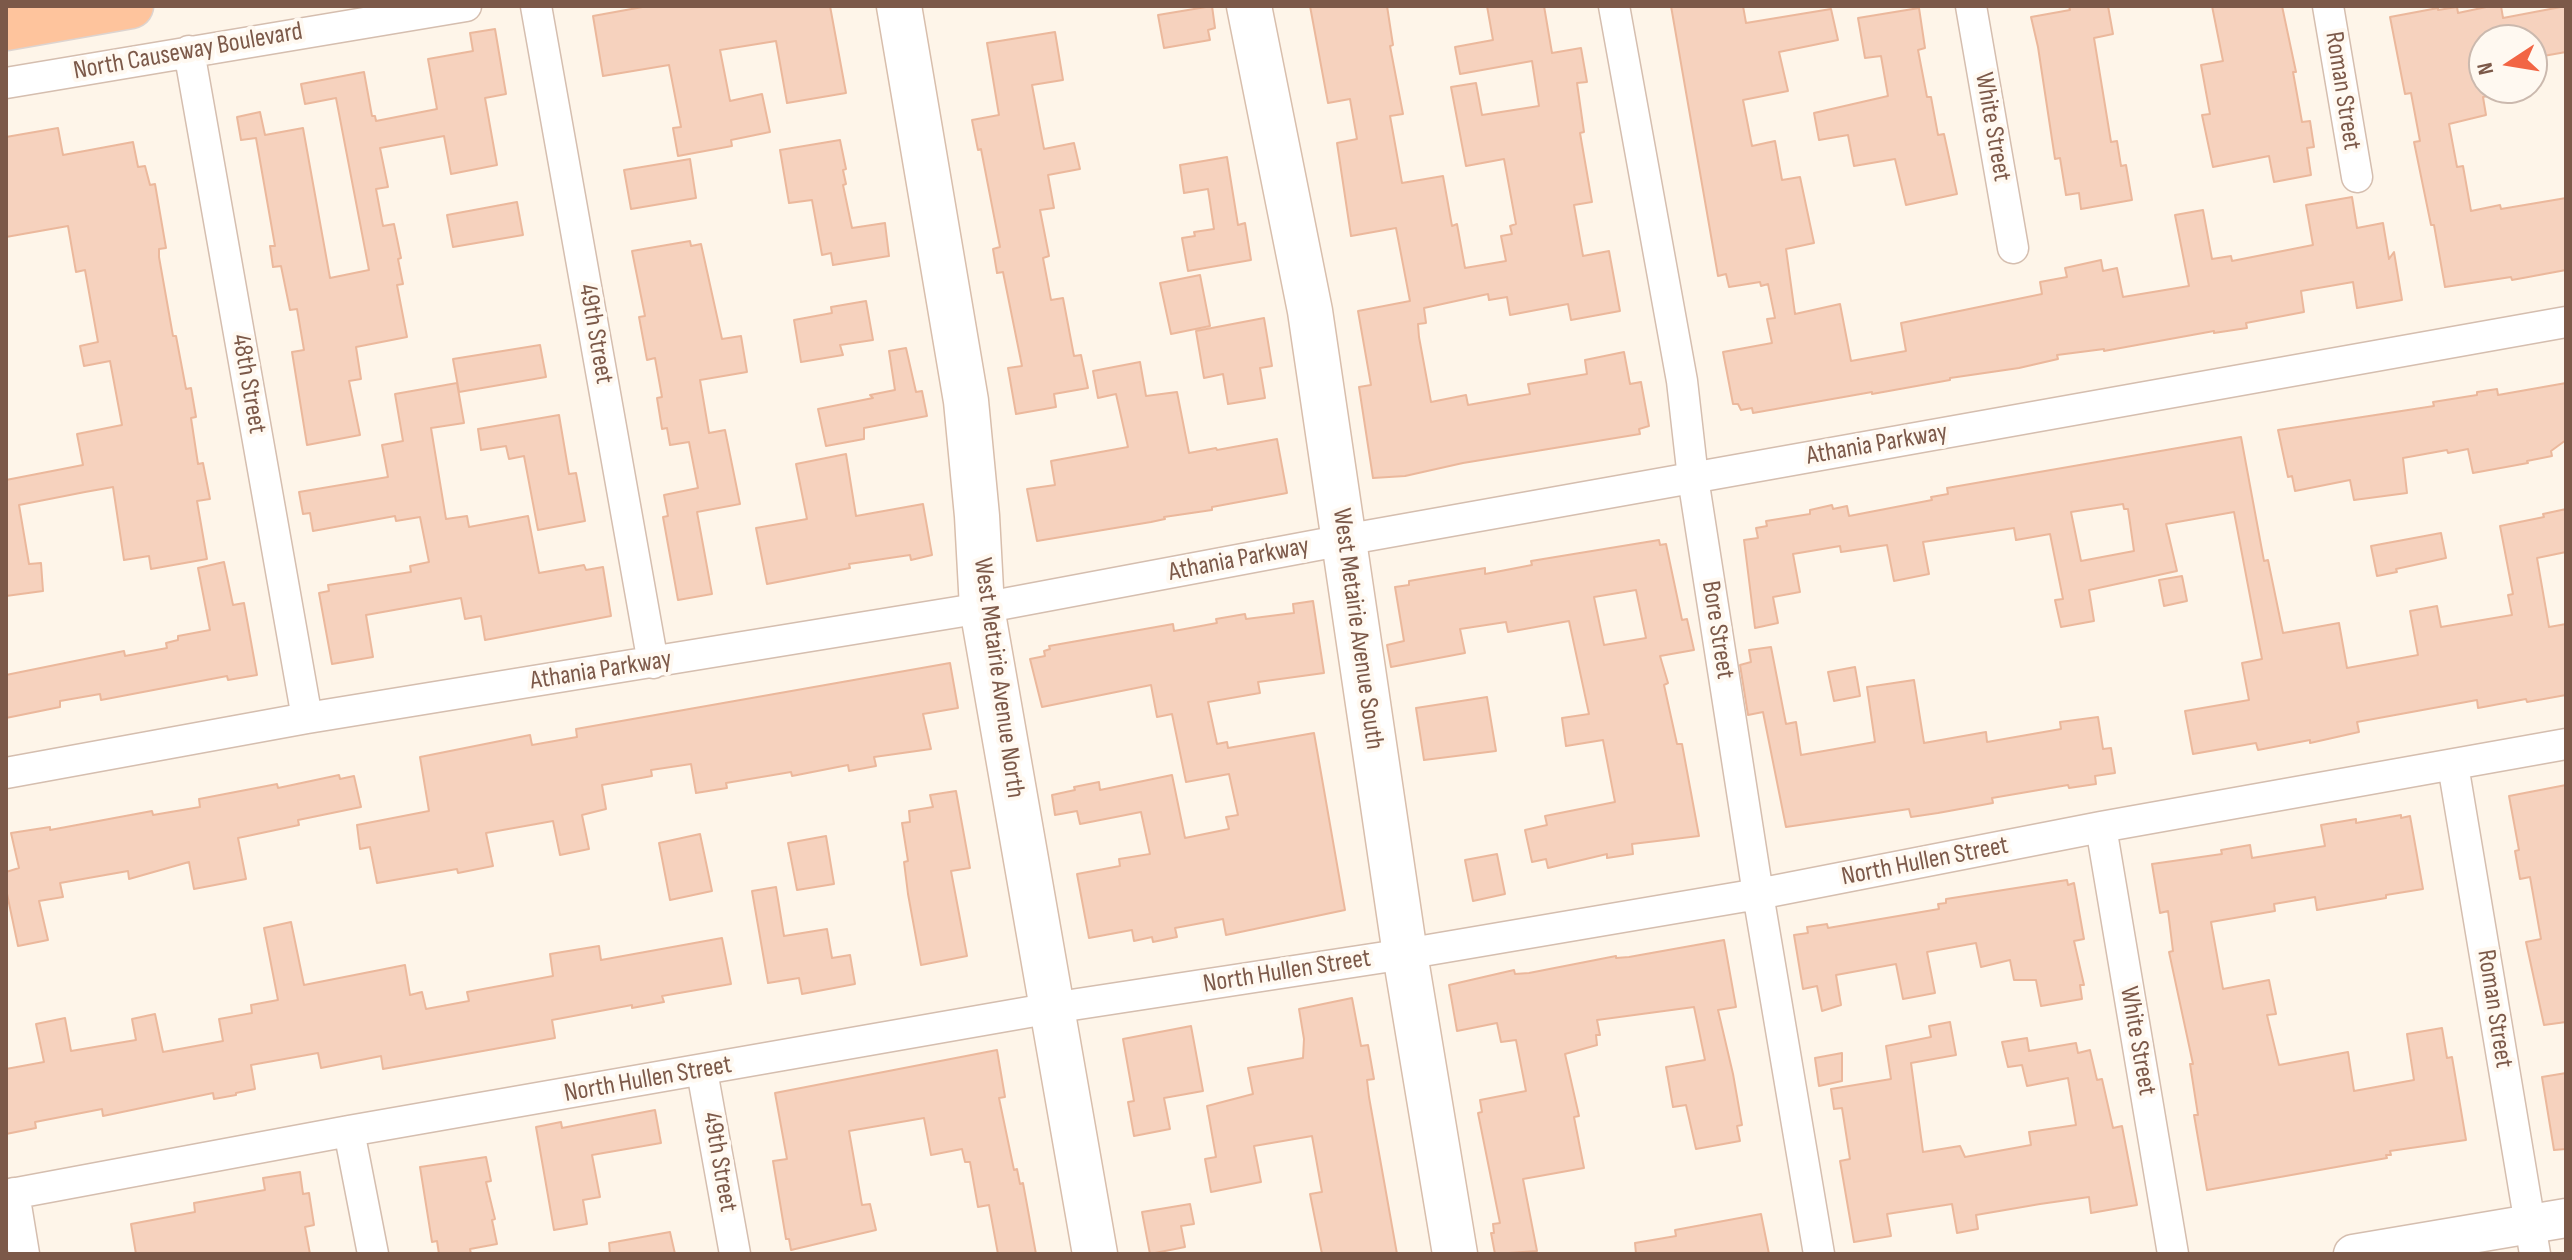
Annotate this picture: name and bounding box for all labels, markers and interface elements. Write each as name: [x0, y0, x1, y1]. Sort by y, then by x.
street label: North Causeway Boulevard: [71, 17, 305, 87]
north arrow: [2468, 24, 2548, 104]
street label: Roman Street: [2317, 30, 2367, 152]
text: N: [2472, 60, 2500, 77]
street label: White Street: [1967, 70, 2017, 184]
street label: 49th Street: [571, 282, 619, 386]
street label: 48th Street: [224, 332, 272, 436]
street label: Athania Parkway: [1804, 417, 1950, 473]
street label: West Metairie Avenue South: [1325, 506, 1389, 752]
street label: Athania Parkway: [1166, 531, 1312, 589]
street label: West Metairie Avenue North: [966, 556, 1030, 800]
street label: Bore Street: [1694, 579, 1740, 681]
street label: Athania Parkway: [528, 644, 674, 698]
street label: North Hullen Street: [1839, 831, 2011, 893]
street label: North Hullen Street: [1201, 943, 1373, 1001]
street label: Roman Street: [2469, 948, 2519, 1070]
street label: White Street: [2112, 984, 2162, 1098]
street label: North Hullen Street: [562, 1050, 734, 1110]
street label: 49th Street: [695, 1110, 743, 1214]

